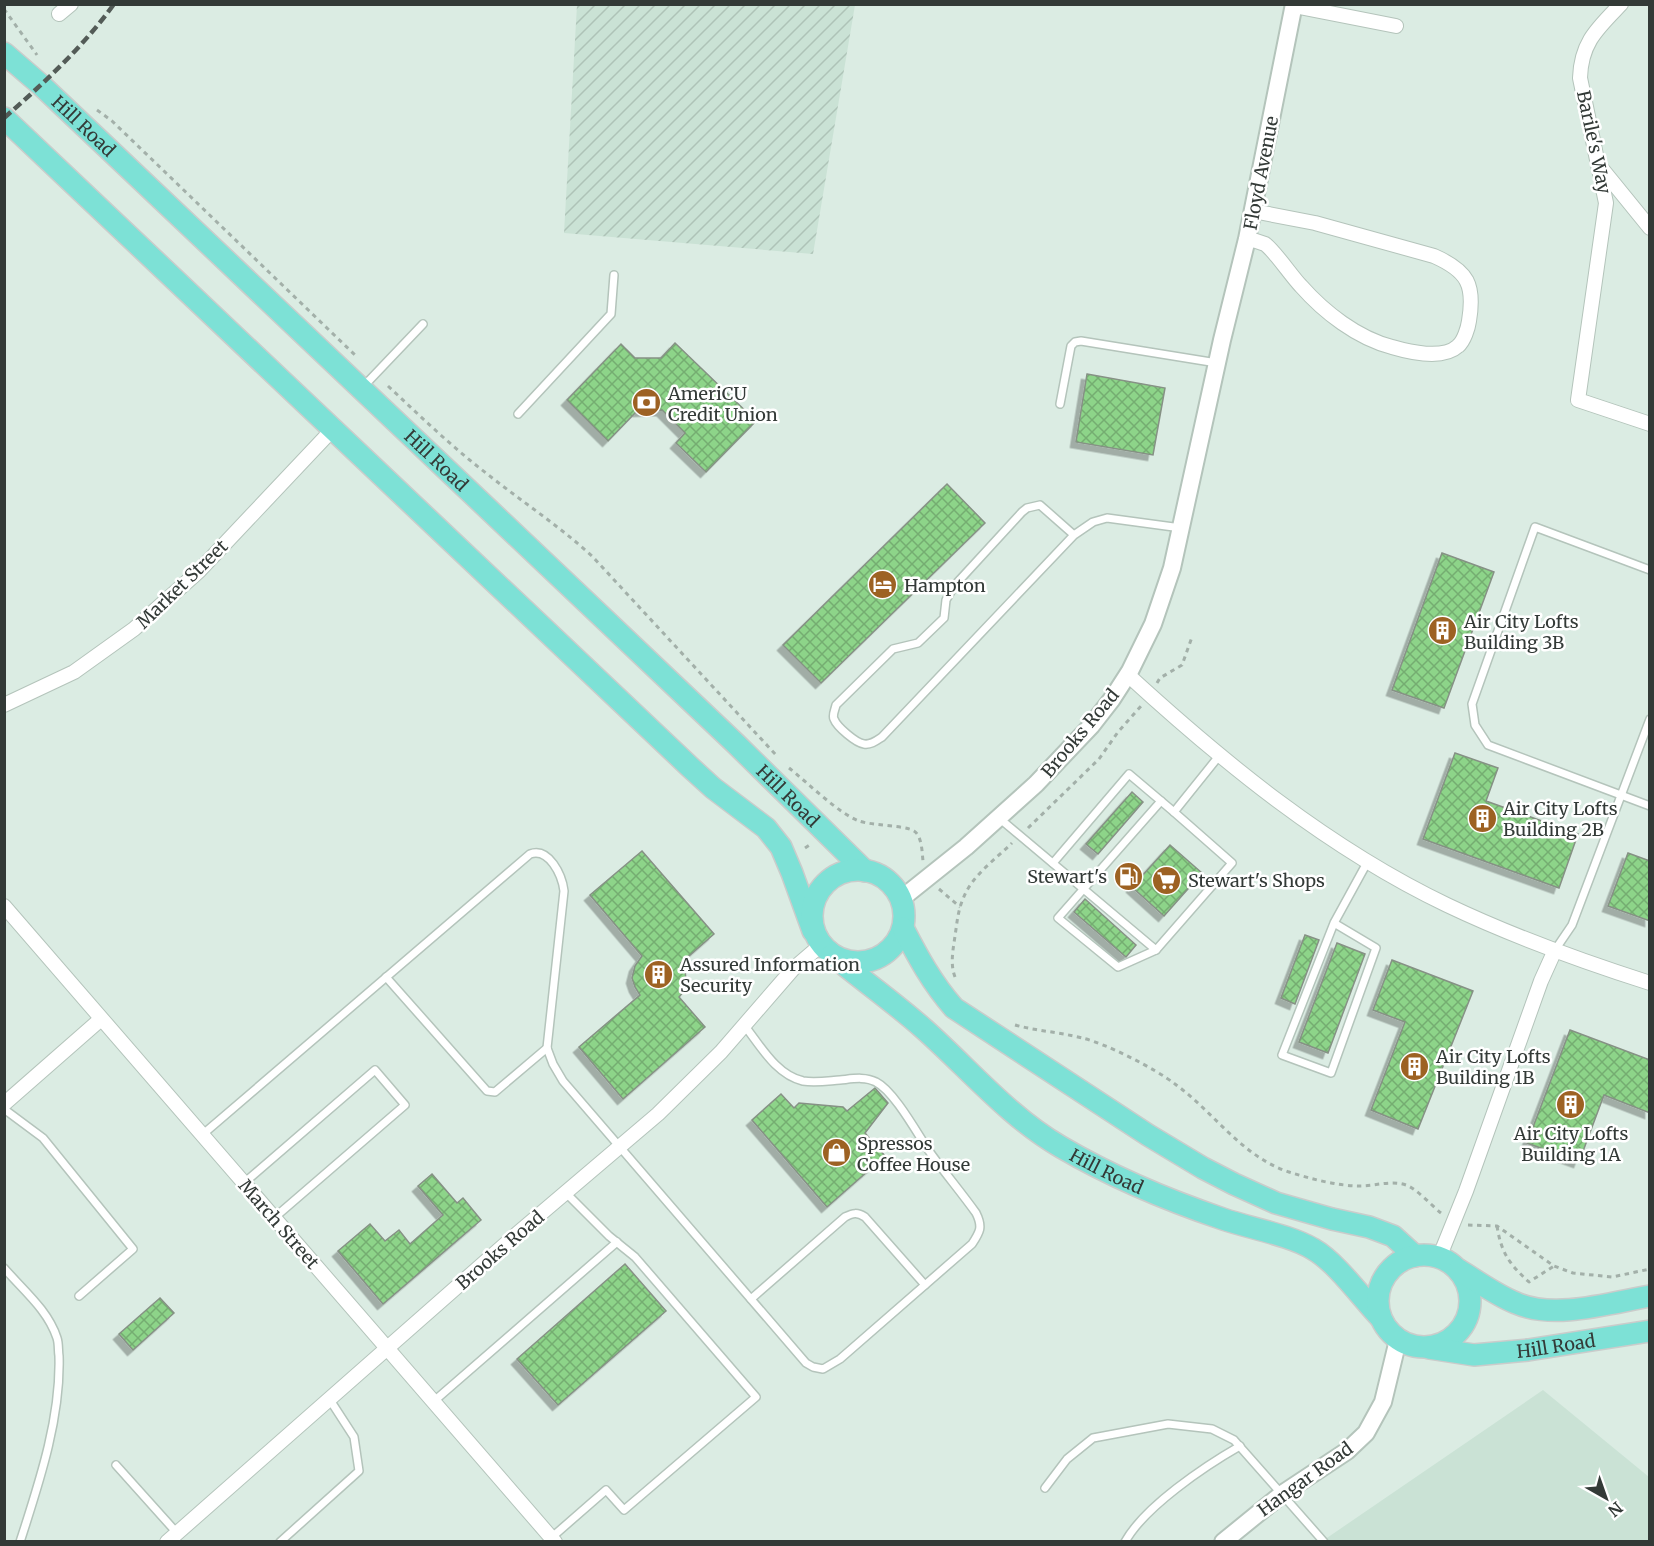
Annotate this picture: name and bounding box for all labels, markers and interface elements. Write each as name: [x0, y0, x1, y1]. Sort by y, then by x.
street label: Barile's Way: [1572, 88, 1616, 196]
street label: Hill Road: [47, 90, 121, 161]
street label: Floyd Avenue: [1239, 114, 1283, 232]
place label: AmeriCU Credit Union: [667, 382, 778, 426]
bank icon: AmeriCU Credit Union: [631, 387, 663, 419]
street label: Hill Road: [400, 424, 473, 496]
street label: Market Street: [131, 535, 233, 633]
hotel icon: Hampton: [867, 569, 899, 601]
place label: Hampton: [904, 574, 986, 597]
place label: Air City Lofts Building 3B: [1463, 610, 1579, 654]
building icon: Air City Lofts Building 3B: [1427, 615, 1459, 647]
street label: Brooks Road: [1036, 684, 1124, 782]
street label: Hill Road: [752, 759, 825, 832]
place label: Air City Lofts Building 2B: [1502, 797, 1618, 841]
building icon: Air City Lofts Building 2B: [1466, 802, 1498, 834]
fuel station icon: Stewart's: [1112, 860, 1144, 892]
supermarket icon: Stewart's Shops: [1151, 864, 1183, 896]
place label: Stewart's: [1027, 865, 1107, 888]
place label: Stewart's Shops: [1188, 869, 1325, 892]
place label: Assured Information Security: [679, 953, 860, 997]
building icon: Assured Information Security: [643, 958, 675, 990]
place label: Air City Lofts Building 1B: [1435, 1045, 1551, 1089]
building icon: Air City Lofts Building 1B: [1399, 1050, 1431, 1082]
building icon: Air City Lofts Building 1A: [1555, 1088, 1587, 1120]
place label: Air City Lofts Building 1A: [1513, 1122, 1628, 1166]
place label: Spressos Coffee House: [857, 1132, 970, 1176]
shop icon: Spressos Coffee House: [820, 1137, 852, 1169]
street label: Hill Road: [1066, 1143, 1147, 1199]
street label: March Street: [234, 1174, 324, 1274]
street label: Brooks Road: [451, 1205, 549, 1294]
street label: Hill Road: [1516, 1328, 1597, 1363]
street label: Hangar Road: [1253, 1437, 1357, 1521]
north arrow: [1576, 1468, 1636, 1528]
text: N: [1604, 1498, 1627, 1521]

